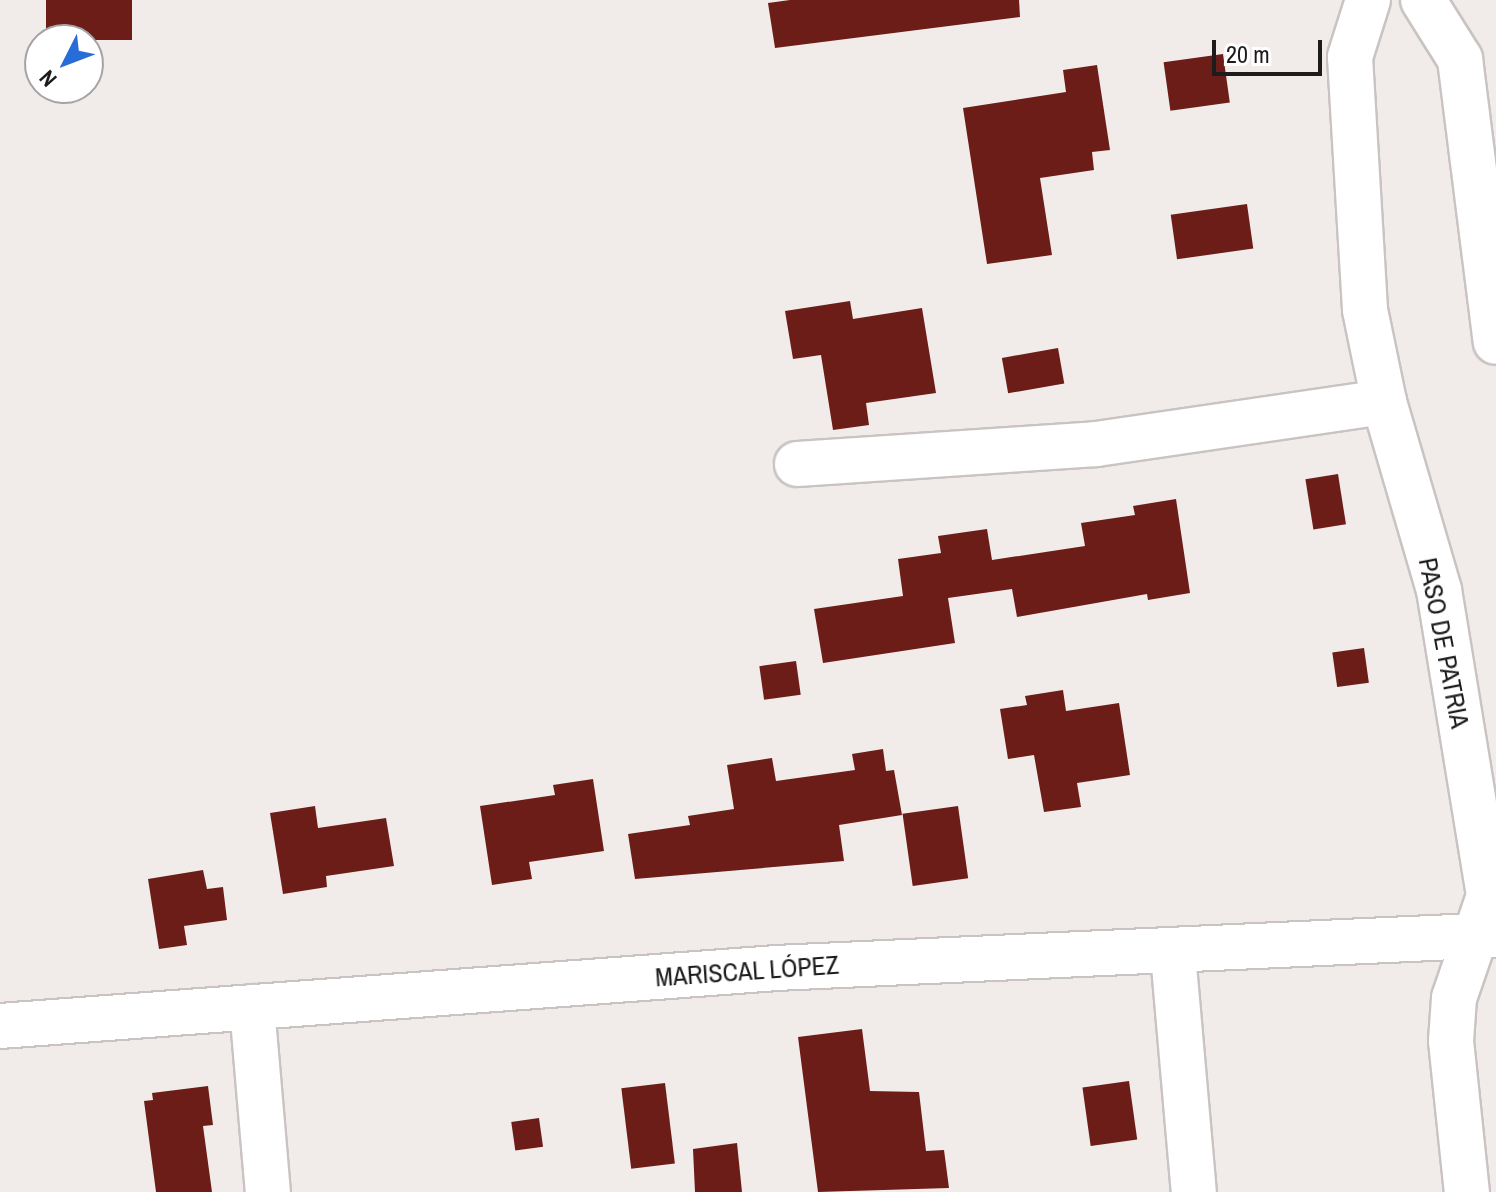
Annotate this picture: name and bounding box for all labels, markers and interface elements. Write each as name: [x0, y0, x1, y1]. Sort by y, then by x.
north arrow: [24, 24, 104, 104]
scale bar: [1216, 24, 1326, 74]
text: 20 m: [1226, 38, 1270, 70]
text: N: [32, 64, 63, 94]
street label: PASO DE PATRIA: [1412, 555, 1476, 731]
street label: MARISCAL LÓPEZ: [654, 949, 840, 993]

